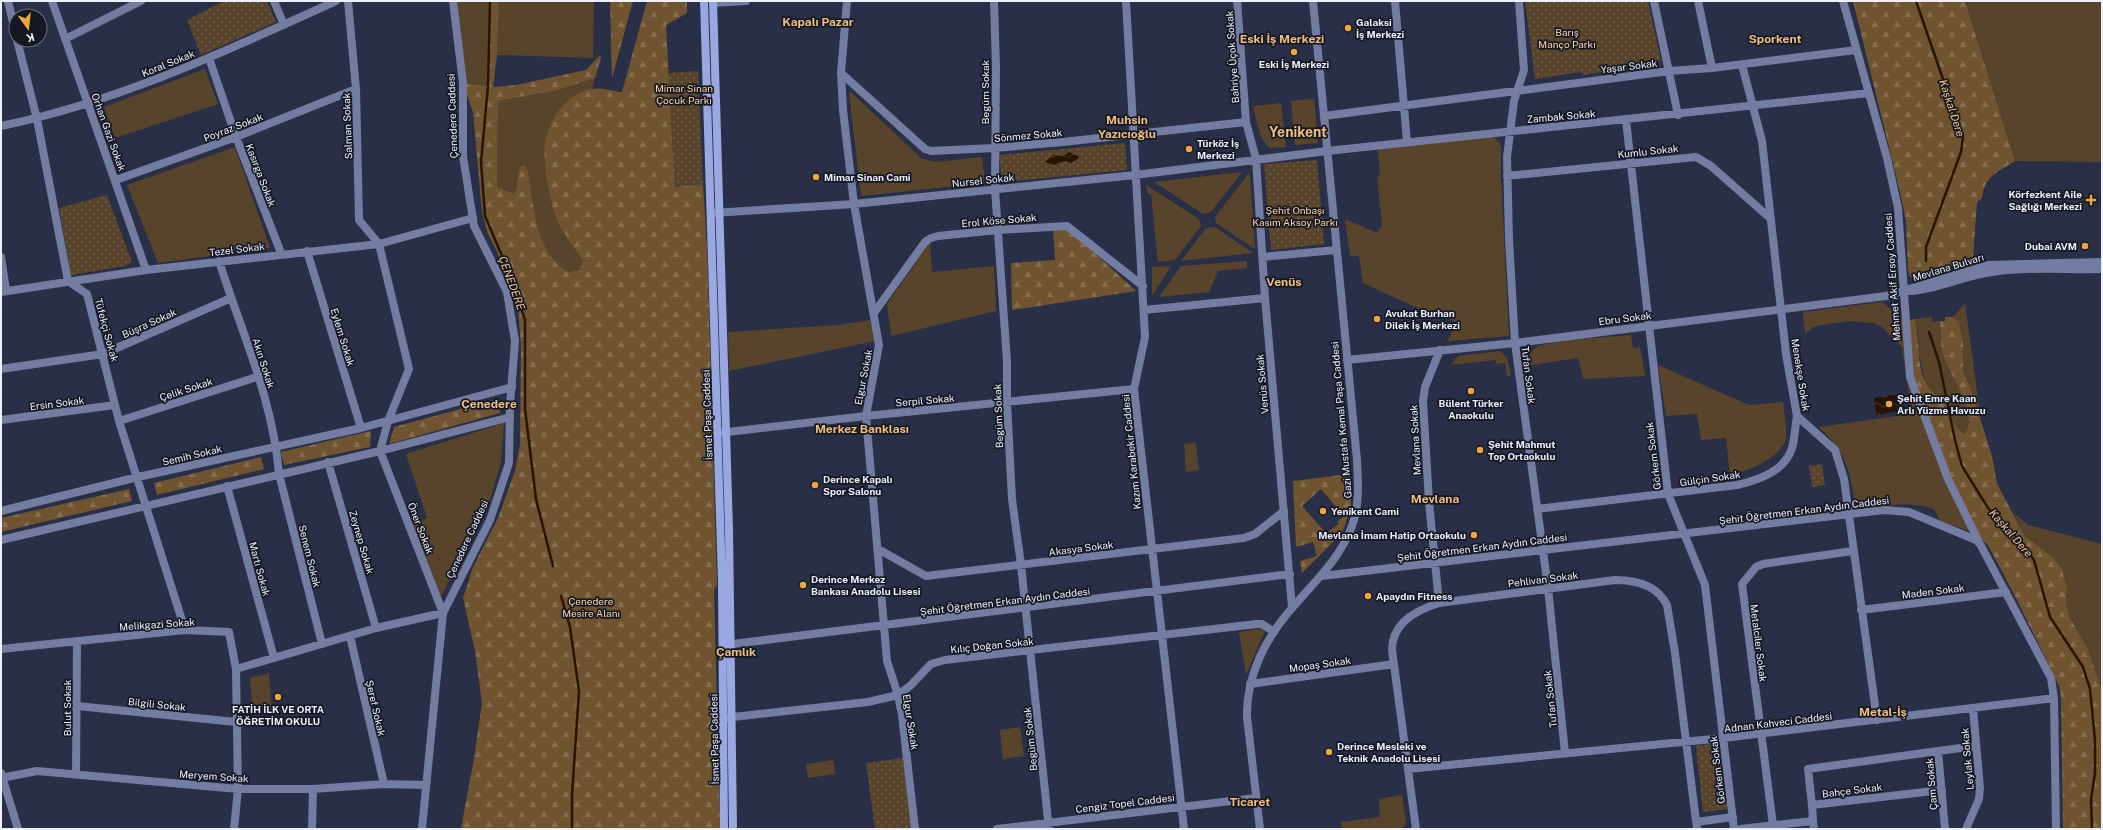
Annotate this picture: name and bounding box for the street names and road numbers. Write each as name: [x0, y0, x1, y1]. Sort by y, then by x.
street label: Bahriye Üçok Sokak: [1223, 10, 1241, 104]
street label: Koral Sokak: [140, 47, 197, 79]
street label: Yaşar Sokak: [1600, 57, 1658, 75]
street label: Begüm Sokak: [979, 59, 991, 124]
street label: Çenedere Caddesi: [445, 73, 459, 159]
street label: Orhan Gazi Sokak: [89, 91, 129, 173]
street label: Salman Sokak: [340, 92, 354, 159]
street label: Zambak Sokak: [1526, 107, 1596, 125]
street label: Poyraz Sokak: [202, 110, 265, 144]
street label: Sönmez Sokak: [993, 126, 1063, 144]
street label: Kasırga Sokak: [243, 142, 279, 209]
street label: Kumlu Sokak: [1617, 142, 1679, 160]
street label: Nursel Sokak: [951, 171, 1015, 189]
street label: Erol Köse Sokak: [961, 211, 1037, 229]
street label: Mehmet Akif Ersoy Caddesi: [1882, 213, 1902, 341]
street label: Tezel Sokak: [209, 240, 266, 258]
street label: Mevlana Bulvarı: [1911, 250, 1985, 284]
street label: Tüfekçi Sokak: [93, 297, 121, 364]
street label: Büşra Sokak: [120, 306, 178, 340]
street label: Eylem Sokak: [329, 307, 358, 368]
street label: Ebru Sokak: [1598, 309, 1652, 327]
street label: Akın Sokak: [250, 336, 278, 390]
street label: Menekşe Sokak: [1789, 338, 1813, 413]
street label: Gazi Mustafa Kemal Paşa Caddesi: [1328, 341, 1354, 499]
street label: Tufan Sokak: [1520, 346, 1539, 405]
street label: Elgur Sokak: [852, 348, 874, 406]
street label: Venüs Sokak: [1253, 353, 1271, 414]
street label: İsmet Paşa Caddesi: [699, 370, 715, 460]
street label: Çelik Sokak: [158, 375, 214, 403]
street label: Begüm Sokak: [991, 383, 1005, 448]
street label: Serpil Sokak: [895, 391, 955, 409]
street label: Ersin Sokak: [29, 394, 85, 412]
street label: Kazım Karabekir Caddesi: [1119, 394, 1143, 510]
street label: Mevlana Sokak: [1407, 404, 1423, 476]
street label: Görkem Sokak: [1643, 421, 1663, 490]
street label: Semih Sokak: [161, 442, 223, 468]
street label: Gülçin Sokak: [1679, 468, 1741, 488]
street label: Şehit Öğretmen Erkan Aydın Caddesi: [1718, 494, 1890, 526]
street label: Çenedere Caddesi: [444, 498, 490, 580]
street label: Öner Sokak: [406, 501, 436, 556]
street label: Zeynep Sokak: [347, 509, 377, 576]
street label: Senem Sokak: [296, 524, 324, 589]
street label: Şehit Öğretmen Erkan Aydın Caddesi: [1396, 531, 1568, 563]
street label: Akasya Sokak: [1048, 538, 1115, 558]
street label: Martı Sokak: [247, 540, 273, 598]
street label: Pehlivan Sokak: [1507, 569, 1579, 589]
street label: Maden Sokak: [1901, 581, 1965, 601]
street label: Şehit Öğretmen Erkan Aydın Caddesi: [919, 585, 1091, 617]
street label: Metalciler Sokak: [1748, 604, 1770, 683]
street label: Melikgazi Sokak: [119, 615, 196, 633]
street label: Kılıç Doğan Sokak: [950, 635, 1035, 655]
street label: Mopaş Sokak: [1288, 654, 1352, 674]
street label: Tufan Sokak: [1541, 669, 1559, 728]
street label: Bulut Sokak: [61, 679, 73, 736]
street label: Şeref Sokak: [364, 679, 388, 738]
street label: Elgur Sokak: [901, 693, 921, 751]
street label: İsmet Paşa Caddesi: [707, 694, 721, 784]
street label: Bilgili Sokak: [128, 695, 187, 713]
street label: Begüm Sokak: [1021, 706, 1039, 772]
street label: Adnan Kahveci Caddesi: [1723, 709, 1833, 735]
street label: Leylak Sokak: [1958, 727, 1976, 790]
street label: Görkem Sokak: [1707, 735, 1727, 804]
street label: Çam Sokak: [1923, 757, 1939, 811]
street label: Meryem Sokak: [179, 768, 249, 784]
street label: Bahçe Sokak: [1821, 780, 1883, 800]
street label: Cengiz Topel Caddesi: [1075, 791, 1175, 815]

